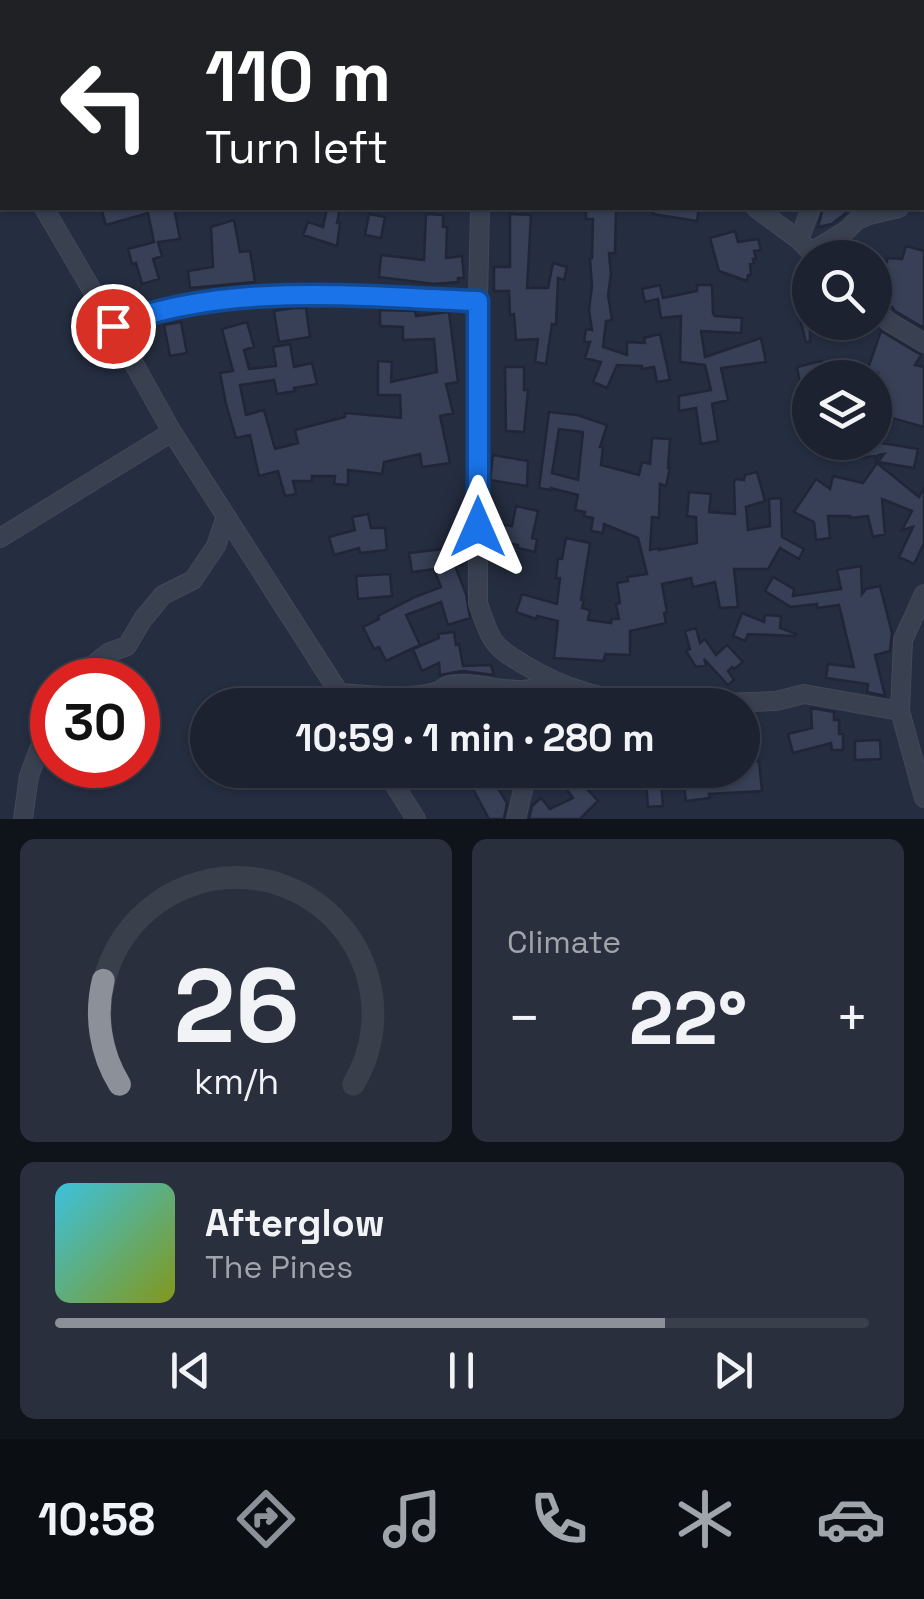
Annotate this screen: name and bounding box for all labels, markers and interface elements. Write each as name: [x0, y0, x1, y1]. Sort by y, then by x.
text: 110 m: [205, 32, 391, 121]
icon: left: [40, 40, 170, 170]
text: Turn left: [205, 119, 388, 176]
map controls: [792, 240, 892, 460]
button: search: [792, 240, 892, 340]
pin: [71, 284, 156, 369]
icon: arrive: [86, 299, 141, 354]
button: layers: [792, 360, 892, 460]
position arrow: [426, 475, 530, 579]
speed limit sign: 30: [30, 658, 160, 788]
text: 10:59 · 1 min · 280 m: [295, 714, 655, 762]
text: Climate: [507, 922, 621, 962]
text: 26: [173, 940, 299, 1072]
text: 22°: [629, 970, 747, 1066]
text: −: [507, 983, 541, 1053]
text: +: [835, 983, 869, 1053]
text: km/h: [193, 1059, 279, 1104]
text: Afterglow: [205, 1199, 385, 1247]
text: The Pines: [205, 1247, 353, 1287]
icon: previous: [163, 1343, 218, 1398]
icon: pause: [434, 1343, 489, 1398]
icon: next: [706, 1343, 761, 1398]
icon: directions: [231, 1484, 301, 1554]
icon: music: [377, 1484, 447, 1554]
icon: phone: [524, 1484, 594, 1554]
icon: climate: [670, 1484, 740, 1554]
icon: car: [816, 1484, 886, 1554]
text: 10:58: [38, 1491, 155, 1548]

